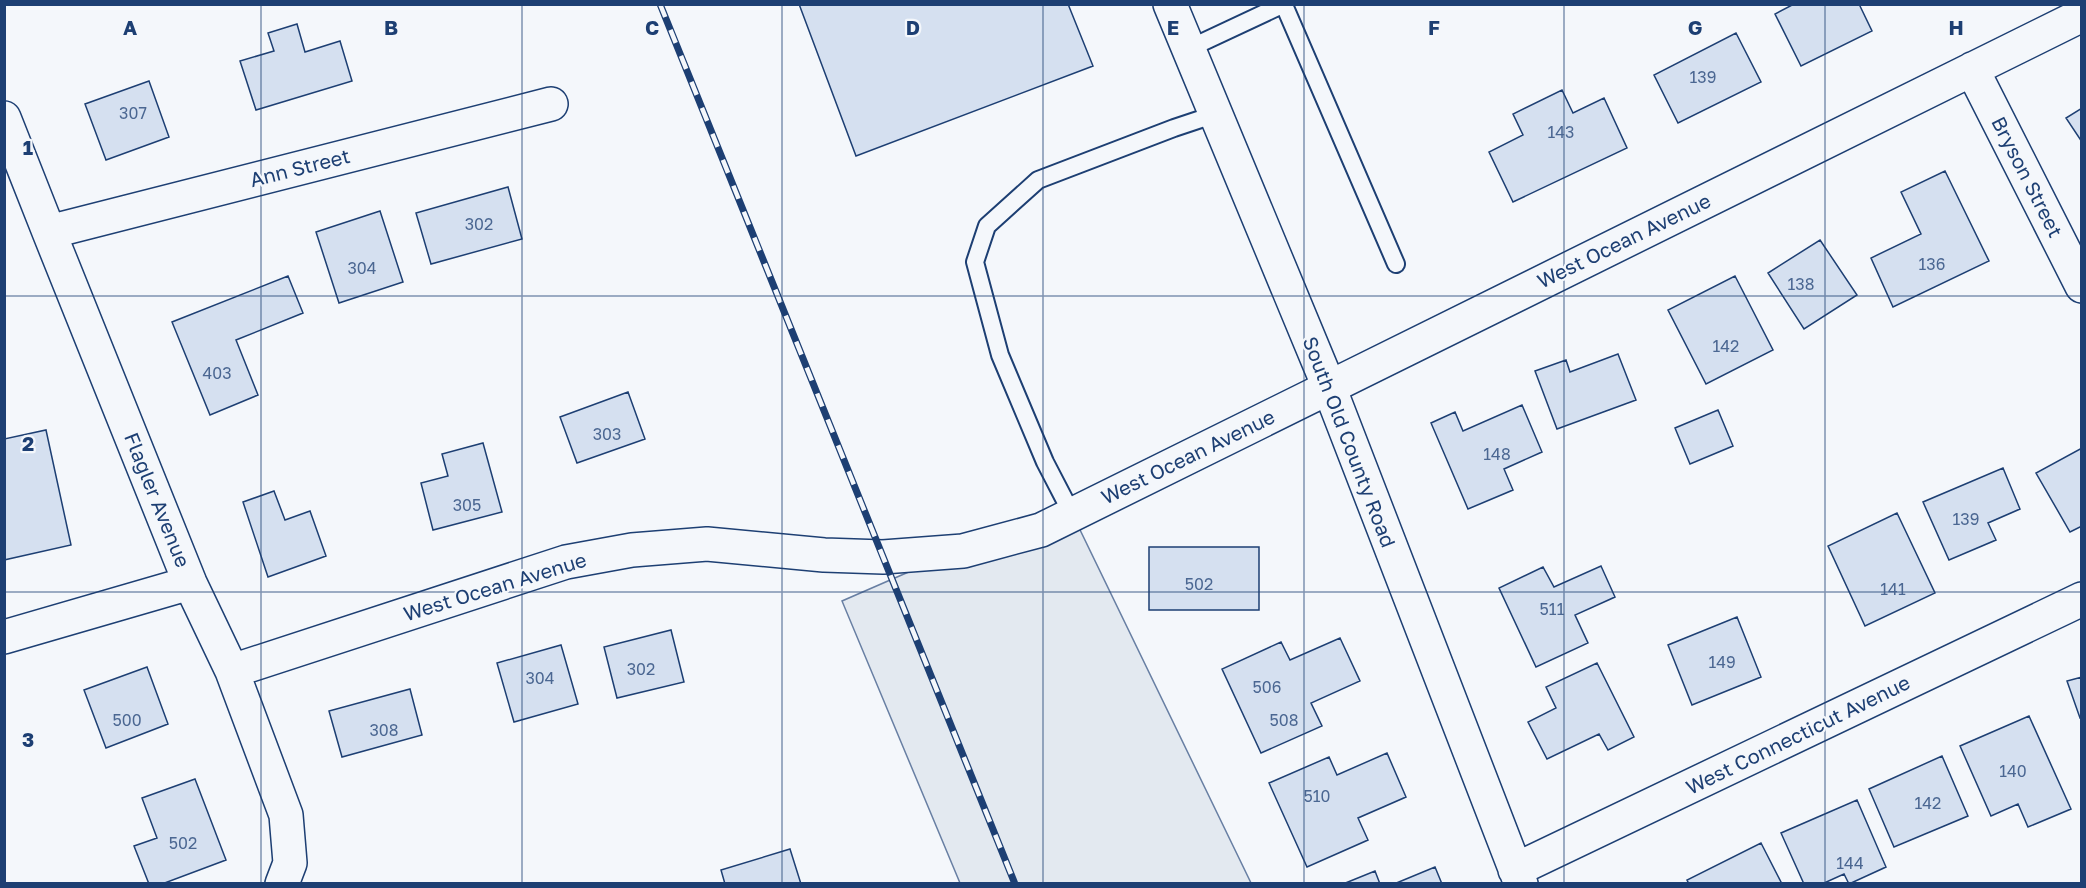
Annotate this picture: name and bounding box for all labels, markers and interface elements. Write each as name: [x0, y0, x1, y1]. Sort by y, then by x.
text: A: [123, 15, 137, 39]
text: B: [384, 15, 398, 39]
text: C: [645, 15, 659, 39]
text: D: [906, 15, 920, 39]
text: E: [1167, 15, 1179, 39]
text: F: [1428, 15, 1440, 39]
text: G: [1688, 15, 1702, 39]
text: H: [1948, 15, 1964, 39]
house number: 139: [1690, 67, 1716, 87]
house number: 307: [119, 103, 147, 123]
street label: Bryson Street: [1987, 112, 2069, 241]
house number: 143: [1548, 122, 1574, 142]
text: 1: [23, 135, 33, 159]
street label: Ann Street: [247, 143, 352, 191]
street label: West Ocean Avenue: [1533, 188, 1714, 293]
house number: 302: [465, 214, 493, 234]
house number: 136: [1919, 254, 1945, 274]
house number: 304: [347, 258, 377, 278]
house number: 138: [1788, 274, 1814, 294]
street label: South Old County Road: [1299, 333, 1401, 550]
house number: 142: [1713, 336, 1739, 356]
house number: 403: [202, 363, 232, 383]
street label: West Ocean Avenue: [1097, 404, 1278, 509]
house number: 303: [593, 424, 621, 444]
street label: Flagler Avenue: [120, 429, 196, 570]
text: 2: [22, 431, 34, 455]
house number: 148: [1483, 444, 1511, 464]
house number: 305: [453, 495, 481, 515]
house number: 139: [1953, 509, 1979, 529]
street label: West Ocean Avenue: [400, 547, 589, 625]
house number: 502: [1185, 574, 1213, 594]
house number: 141: [1880, 579, 1906, 599]
house number: 511: [1540, 599, 1565, 619]
house number: 149: [1708, 652, 1736, 672]
house number: 302: [627, 659, 655, 679]
house number: 304: [525, 668, 555, 688]
street label: West Connecticut Avenue: [1682, 669, 1913, 799]
house number: 506: [1253, 677, 1281, 697]
house number: 500: [112, 710, 142, 730]
house number: 508: [1270, 710, 1298, 730]
house number: 308: [369, 720, 399, 740]
text: 3: [22, 727, 34, 751]
house number: 140: [1999, 761, 2027, 781]
house number: 510: [1304, 786, 1330, 806]
house number: 142: [1915, 793, 1941, 813]
house number: 502: [169, 833, 197, 853]
house number: 144: [1836, 853, 1864, 873]

